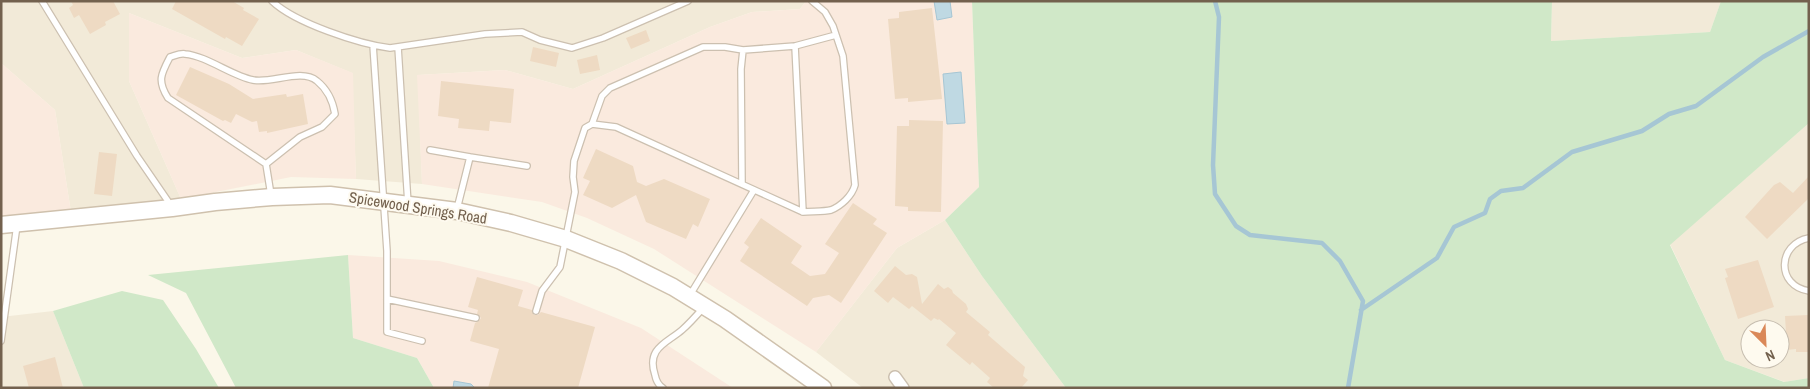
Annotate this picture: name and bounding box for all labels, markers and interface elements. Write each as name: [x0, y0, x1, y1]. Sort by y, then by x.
street label: Spicewood Springs Road: [348, 186, 489, 229]
north arrow: [1740, 319, 1790, 369]
text: N: [1763, 346, 1778, 366]

